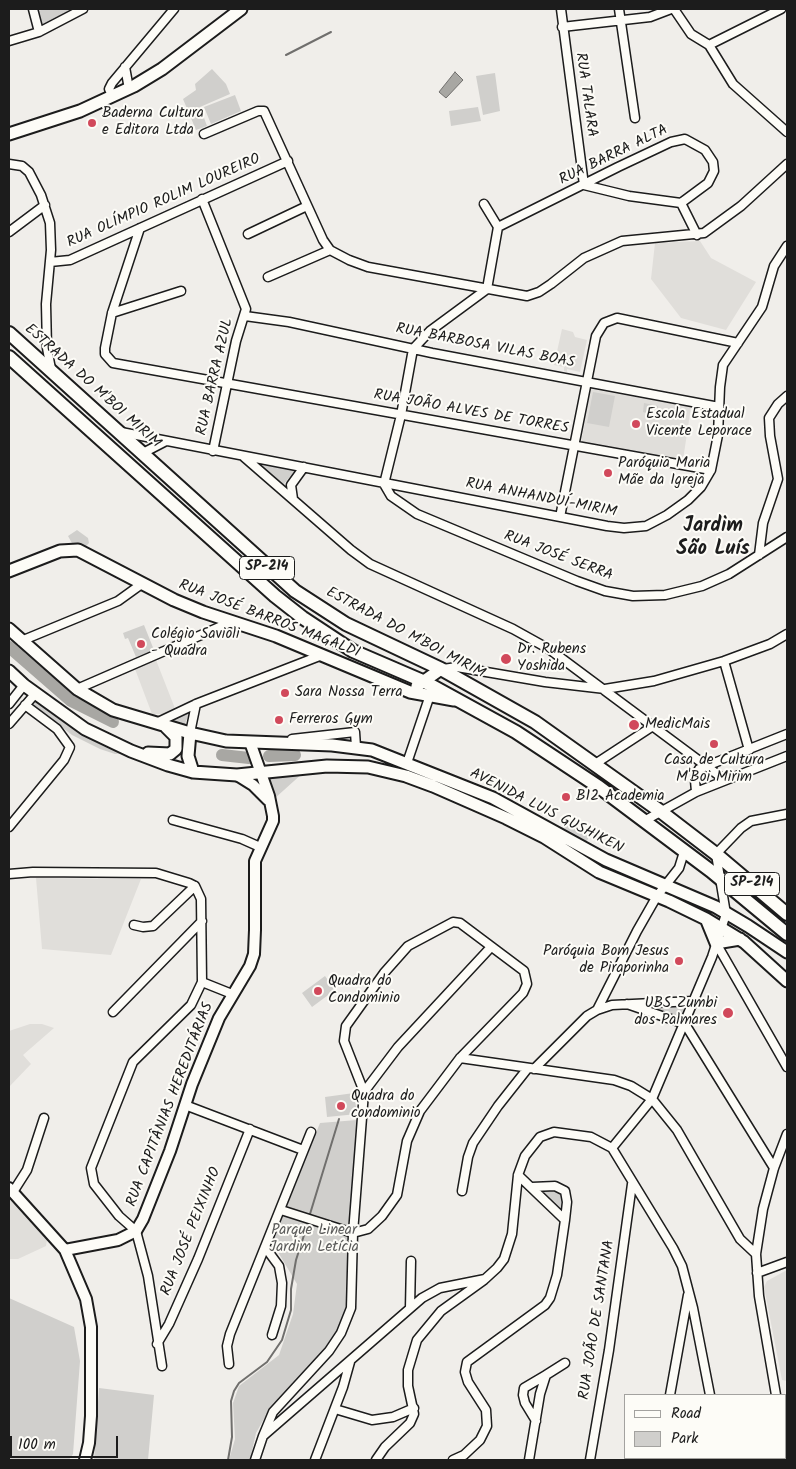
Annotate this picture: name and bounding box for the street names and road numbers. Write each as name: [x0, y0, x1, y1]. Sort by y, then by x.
street label: RUA TALARA: [570, 52, 600, 138]
street label: RUA BARRA ALTA: [557, 122, 671, 190]
street label: RUA OLÍMPIO ROLIM LOUREIRO: [64, 151, 264, 253]
street label: RUA BARRA AZUL: [194, 317, 238, 437]
street label: ESTRADA DO M'BOI MIRIM: [20, 321, 164, 453]
street label: RUA BARBOSA VILAS BOAS: [394, 321, 576, 373]
street label: RUA JOÃO ALVES DE TORRES: [372, 387, 570, 439]
street label: RUA ANHANDUÍ-MIRIM: [464, 476, 618, 522]
street label: RUA JOSÉ SERRA: [501, 528, 615, 586]
road number: SP-214: [240, 556, 294, 580]
street label: RUA JOSÉ BARROS MAGALDI: [176, 577, 362, 663]
street label: ESTRADA DO M'BOI MIRIM: [322, 584, 488, 684]
street label: AVENIDA LUIS GUSHIKEN: [466, 765, 626, 859]
road number: SP-214: [724, 872, 780, 896]
street label: RUA CAPITÂNIAS HEREDITÁRIAS: [124, 1000, 218, 1210]
street label: RUA JOSÉ PEIXINHO: [158, 1165, 226, 1299]
street label: RUA JOÃO DE SANTANA: [576, 1239, 620, 1401]

